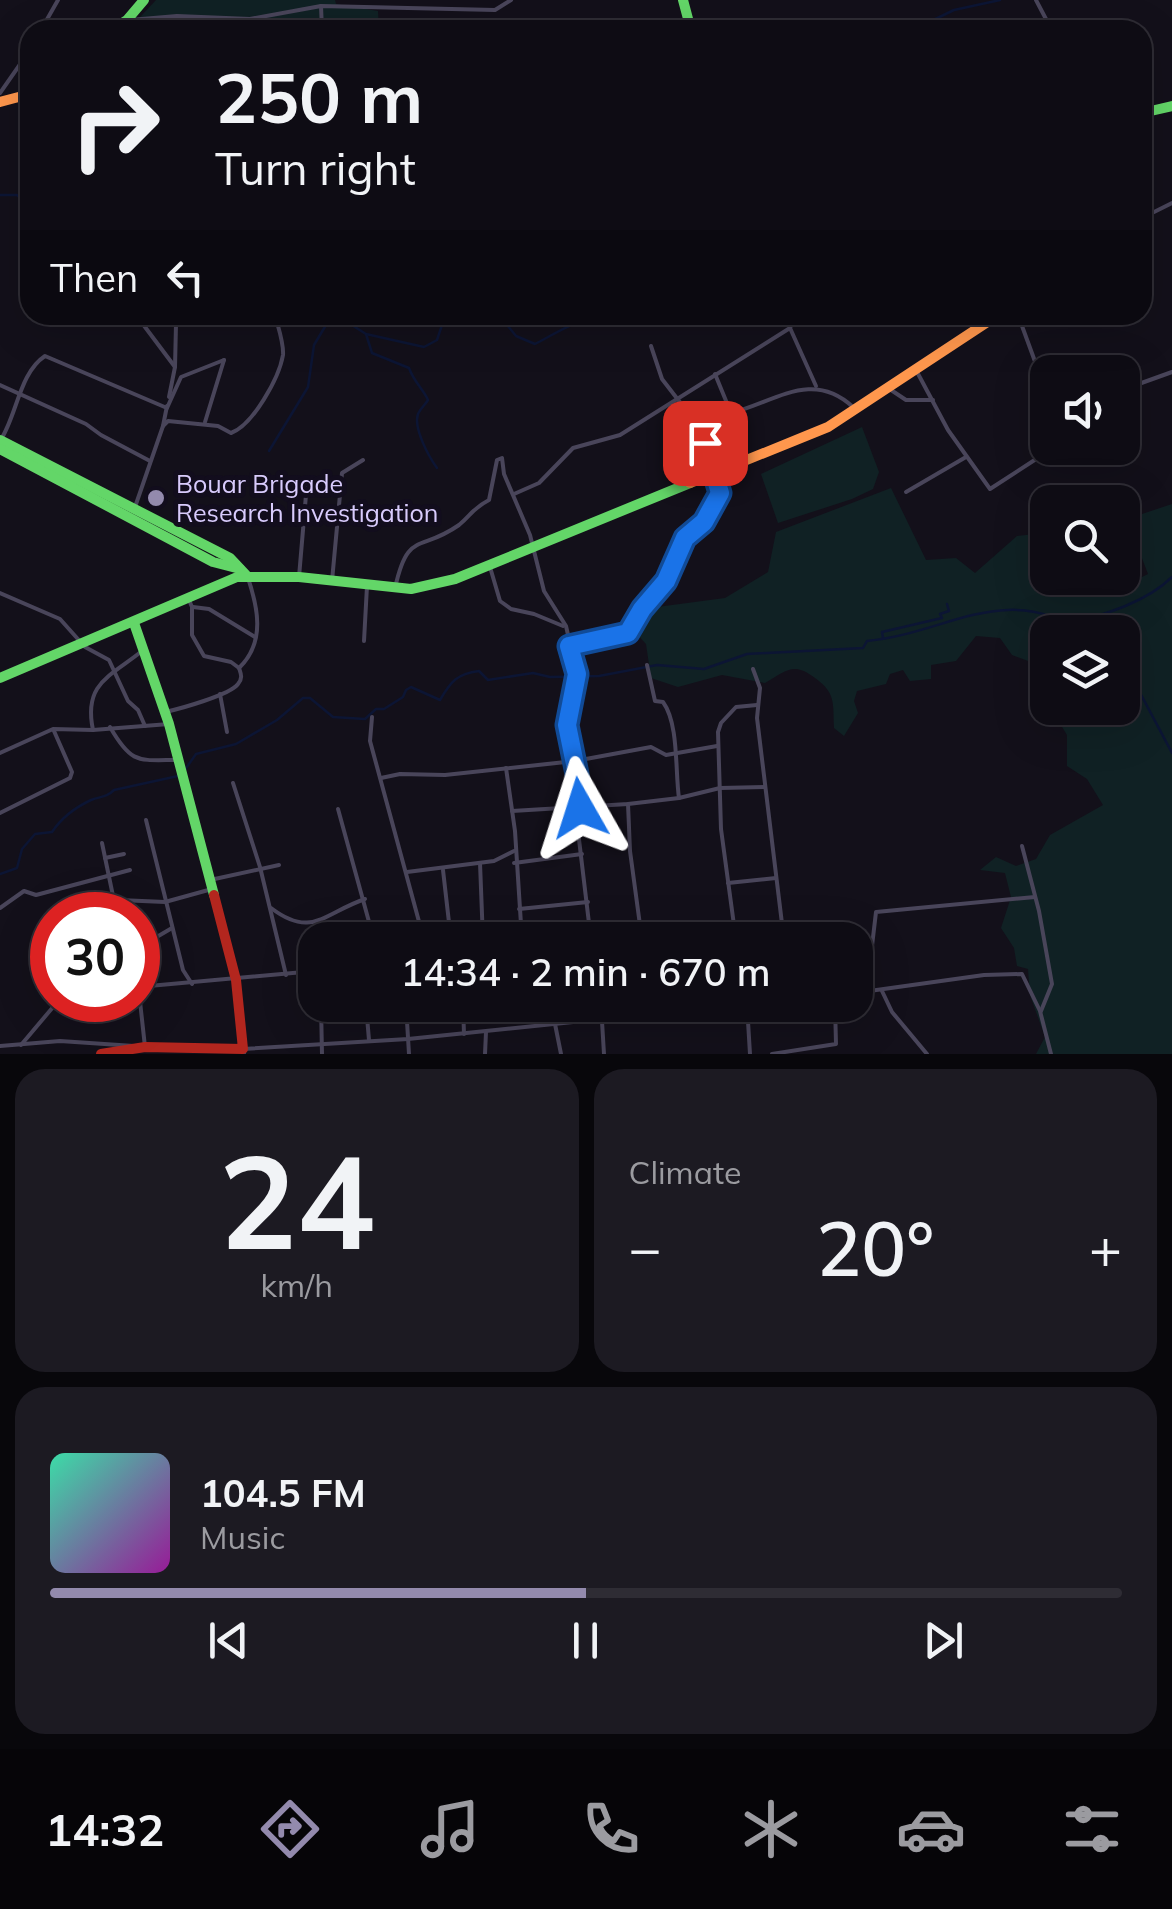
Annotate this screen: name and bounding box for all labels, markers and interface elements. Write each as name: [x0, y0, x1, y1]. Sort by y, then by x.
text: 250 m: [215, 53, 423, 141]
icon: right: [50, 60, 180, 190]
text: Turn right: [215, 140, 416, 196]
icon: left: [158, 250, 213, 305]
text: Then: [50, 254, 138, 302]
map controls: [1030, 355, 1140, 725]
button: sound: [1030, 355, 1140, 465]
pin: [663, 401, 748, 486]
icon: arrive: [678, 416, 733, 471]
place label: Bouar Brigade Research Investigation: [176, 468, 438, 528]
button: search: [1030, 485, 1140, 595]
marker: Bouar Brigade Research Investigation: [145, 487, 167, 509]
button: layers: [1030, 615, 1140, 725]
position arrow: [528, 756, 632, 860]
speed limit sign: 30: [30, 892, 160, 1022]
text: 14:34 · 2 min · 670 m: [400, 948, 771, 996]
text: 24: [219, 1118, 375, 1282]
text: Climate: [629, 1152, 741, 1192]
text: 20°: [816, 1201, 934, 1295]
text: −: [629, 1213, 662, 1282]
text: +: [1089, 1213, 1122, 1282]
text: km/h: [261, 1265, 333, 1305]
text: 104.5 FM: [200, 1469, 366, 1517]
text: Music: [200, 1517, 285, 1557]
icon: previous: [201, 1613, 256, 1668]
icon: pause: [558, 1613, 613, 1668]
icon: next: [916, 1613, 971, 1668]
icon: directions: [255, 1794, 325, 1864]
icon: music: [415, 1794, 485, 1864]
icon: phone: [576, 1794, 646, 1864]
icon: climate: [736, 1794, 806, 1864]
icon: car: [896, 1794, 966, 1864]
icon: filters: [1057, 1794, 1127, 1864]
text: 14:32: [45, 1801, 164, 1857]

